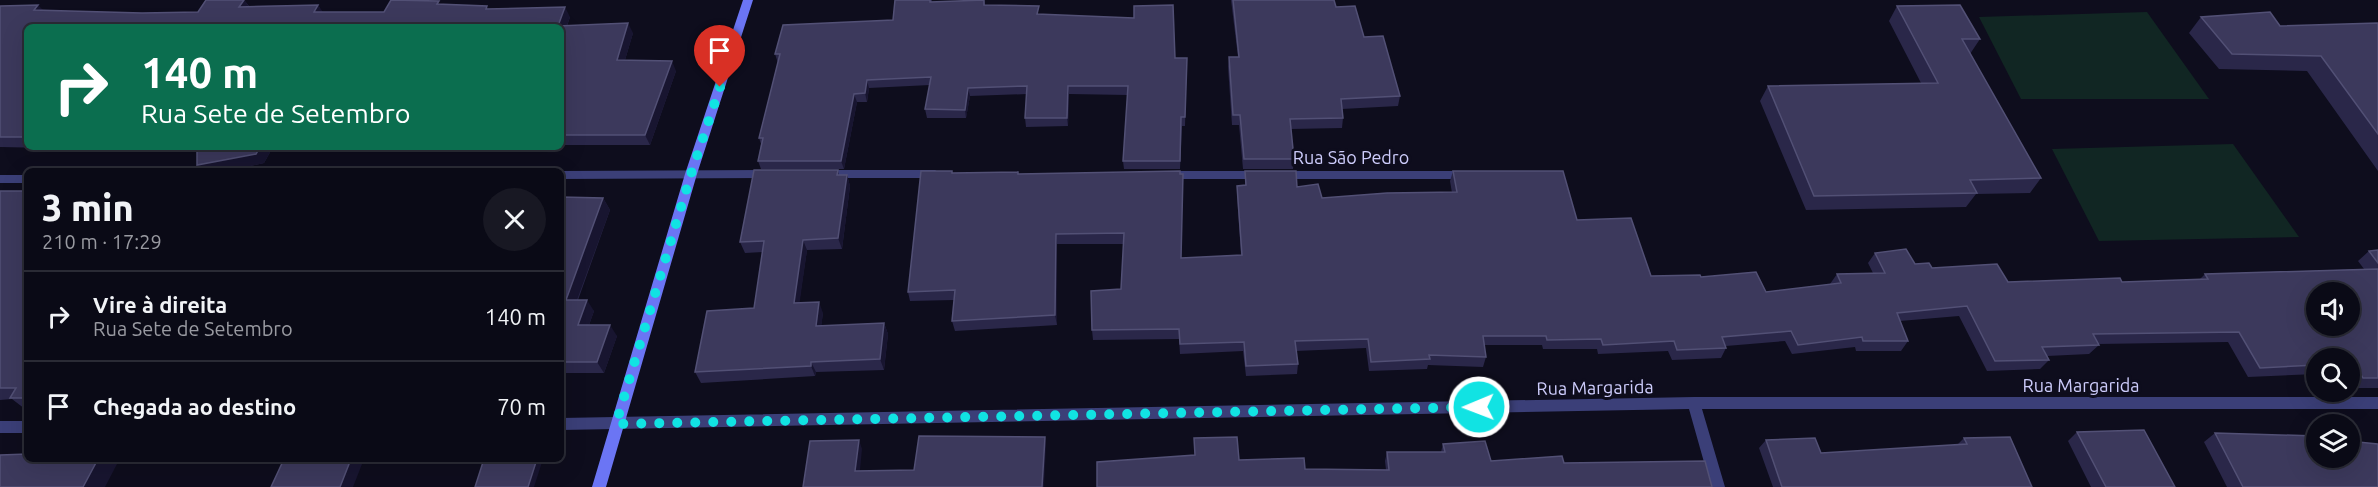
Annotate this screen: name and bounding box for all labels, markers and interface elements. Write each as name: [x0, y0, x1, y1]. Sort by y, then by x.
pin: [694, 25, 745, 87]
icon: arrive: [703, 34, 736, 67]
icon: right: [42, 48, 120, 126]
text: 140 m: [141, 49, 258, 96]
text: Rua Sete de Setembro: [141, 98, 411, 128]
street label: Rua São Pedro: [1293, 147, 1409, 167]
text: 3 min: [42, 187, 134, 228]
button: close: [483, 188, 546, 251]
text: 210 m · 17:29: [42, 230, 162, 253]
map controls: [2306, 282, 2360, 468]
button: sound: [2306, 282, 2360, 336]
text: Vire à direita: [93, 292, 227, 317]
icon: right: [42, 300, 75, 333]
text: 140 m: [485, 304, 546, 329]
text: Rua Sete de Setembro: [93, 317, 293, 340]
button: search: [2306, 348, 2360, 402]
position arrow: [1447, 375, 1511, 439]
street label: Rua Margarida: [2022, 375, 2140, 395]
street label: Rua Margarida: [1536, 376, 1654, 398]
icon: arrive: [42, 390, 75, 423]
text: Chegada ao destino: [93, 394, 296, 419]
text: 70 m: [497, 394, 546, 419]
button: layers: [2306, 414, 2360, 468]

